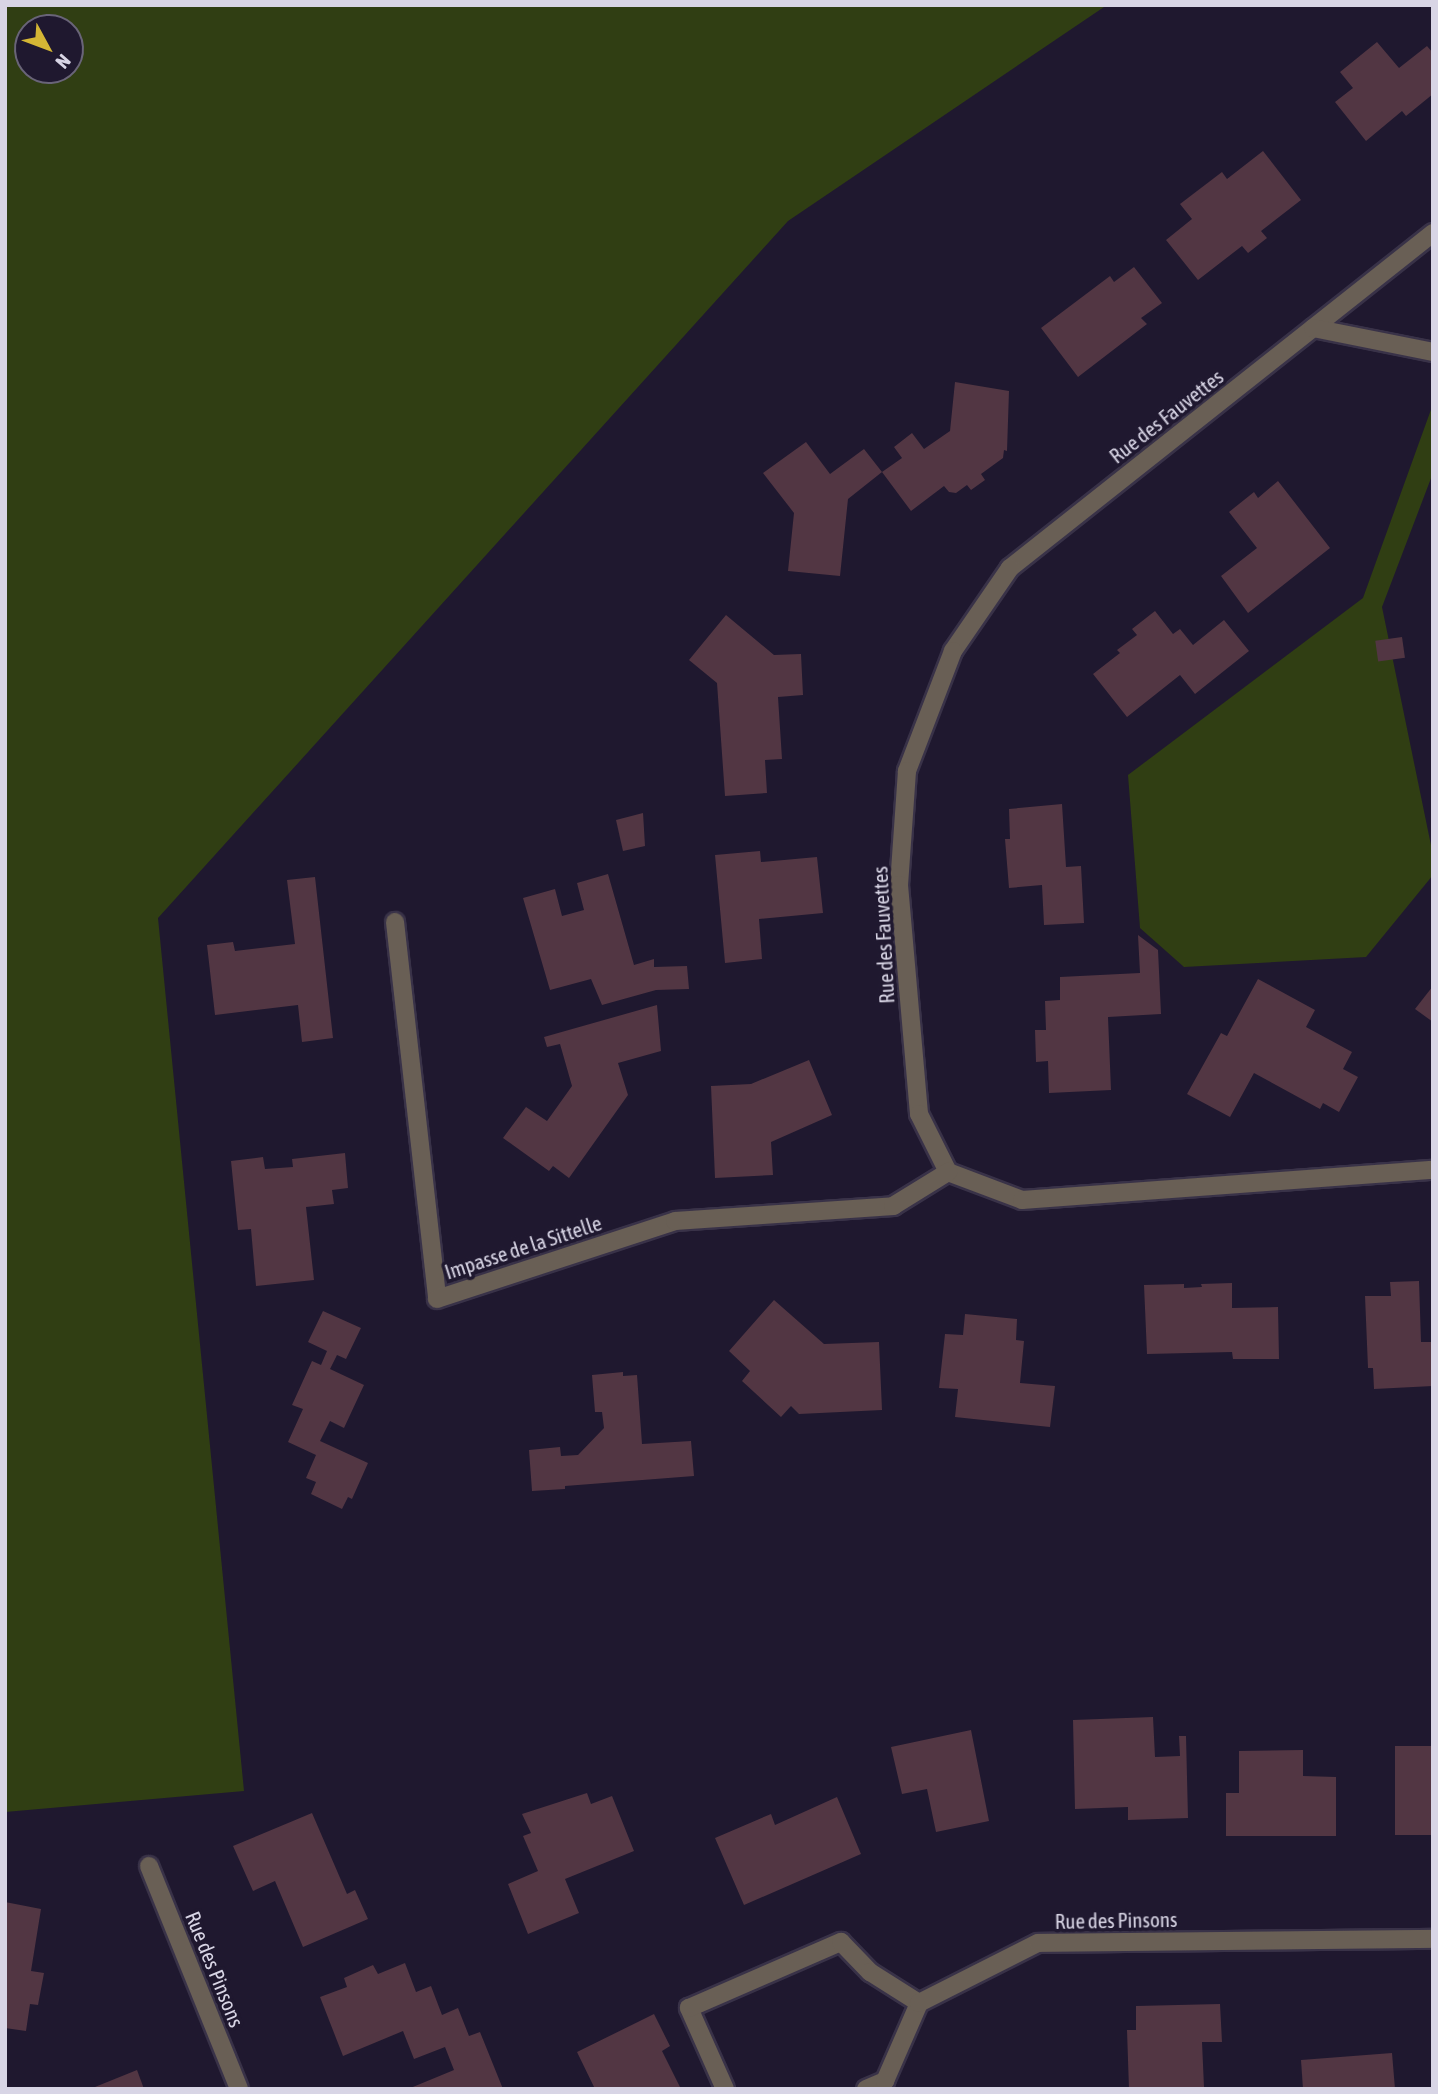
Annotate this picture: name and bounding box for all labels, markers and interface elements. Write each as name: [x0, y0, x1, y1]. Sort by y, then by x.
north arrow: [14, 14, 84, 84]
text: N: [51, 50, 75, 73]
street label: Rue des Fauvettes: [1104, 364, 1228, 468]
street label: Rue des Fauvettes: [867, 866, 899, 1004]
street label: Impasse de la Sittelle: [441, 1210, 605, 1284]
street label: Rue des Pinsons: [1054, 1906, 1178, 1934]
street label: Rue des Pinsons: [180, 1907, 250, 2031]

